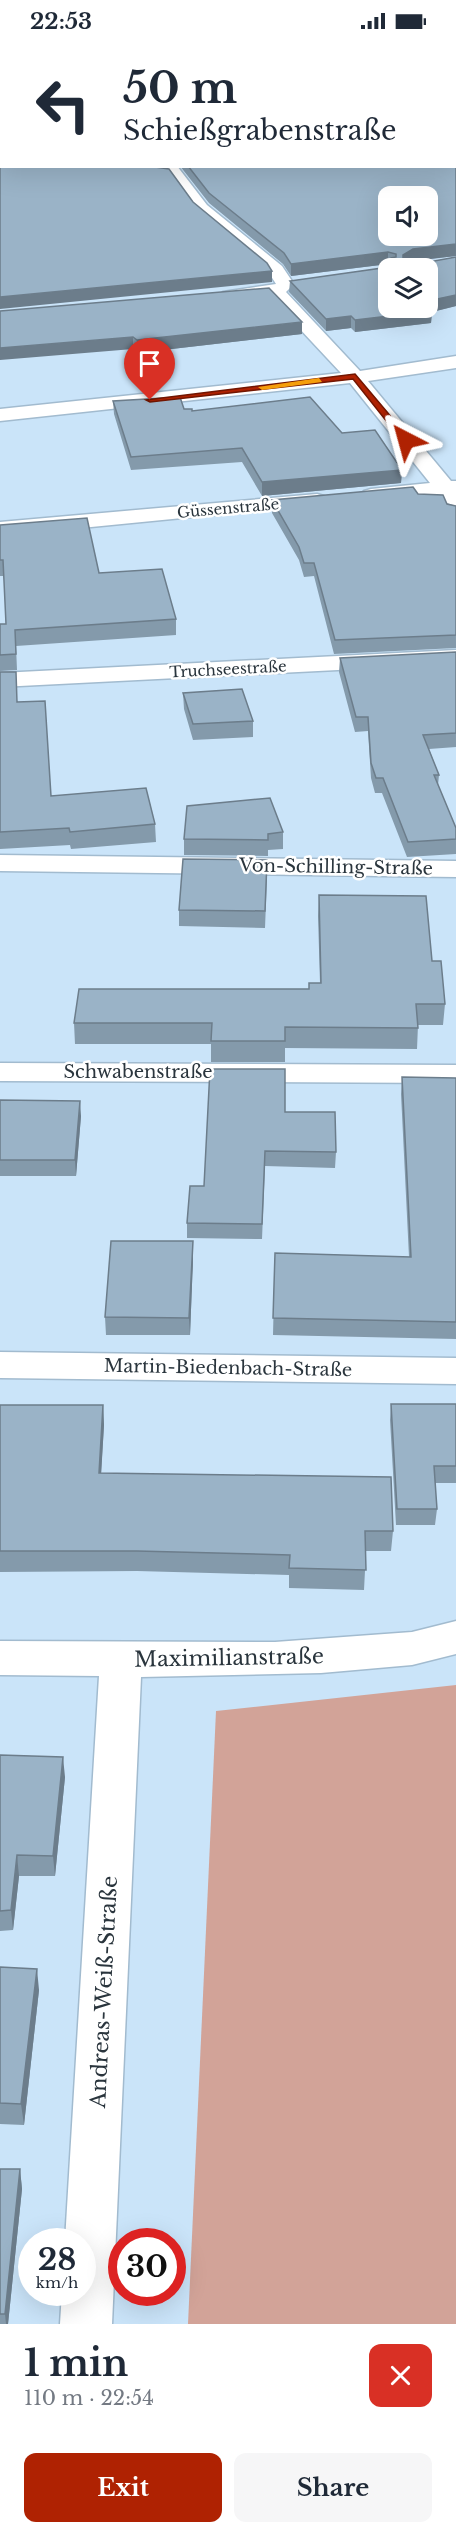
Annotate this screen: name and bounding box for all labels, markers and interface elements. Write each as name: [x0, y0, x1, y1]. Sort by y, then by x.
text: 22:53: [30, 8, 92, 35]
text: 50 m: [123, 62, 237, 114]
icon: left: [24, 66, 102, 144]
text: Schießgrabenstraße: [123, 114, 397, 147]
map controls: [378, 186, 438, 318]
button: sound: [378, 186, 438, 246]
button: layers: [378, 258, 438, 318]
pin: [124, 338, 175, 400]
icon: arrive: [133, 347, 166, 380]
position arrow: [374, 408, 438, 472]
street label: Güssenstraße: [176, 494, 280, 522]
street label: Truchseestraße: [169, 656, 287, 682]
street label: Von-Schilling-Straße: [238, 854, 433, 880]
street label: Schwabenstraße: [63, 1061, 213, 1083]
street label: Martin-Biedenbach-Straße: [104, 1355, 352, 1381]
street label: Maximilianstraße: [134, 1643, 324, 1673]
street label: Andreas-Weiß-Straße: [85, 1875, 123, 2110]
speed limit sign: 30: [108, 2228, 186, 2306]
text: 28: [38, 2241, 76, 2278]
text: km/h: [36, 2273, 78, 2292]
text: 1 min: [24, 2341, 128, 2386]
button: close: [369, 2344, 432, 2407]
text: 110 m · 22:54: [24, 2386, 154, 2410]
button: Exit: [24, 2453, 222, 2522]
button: Share: [234, 2453, 432, 2522]

